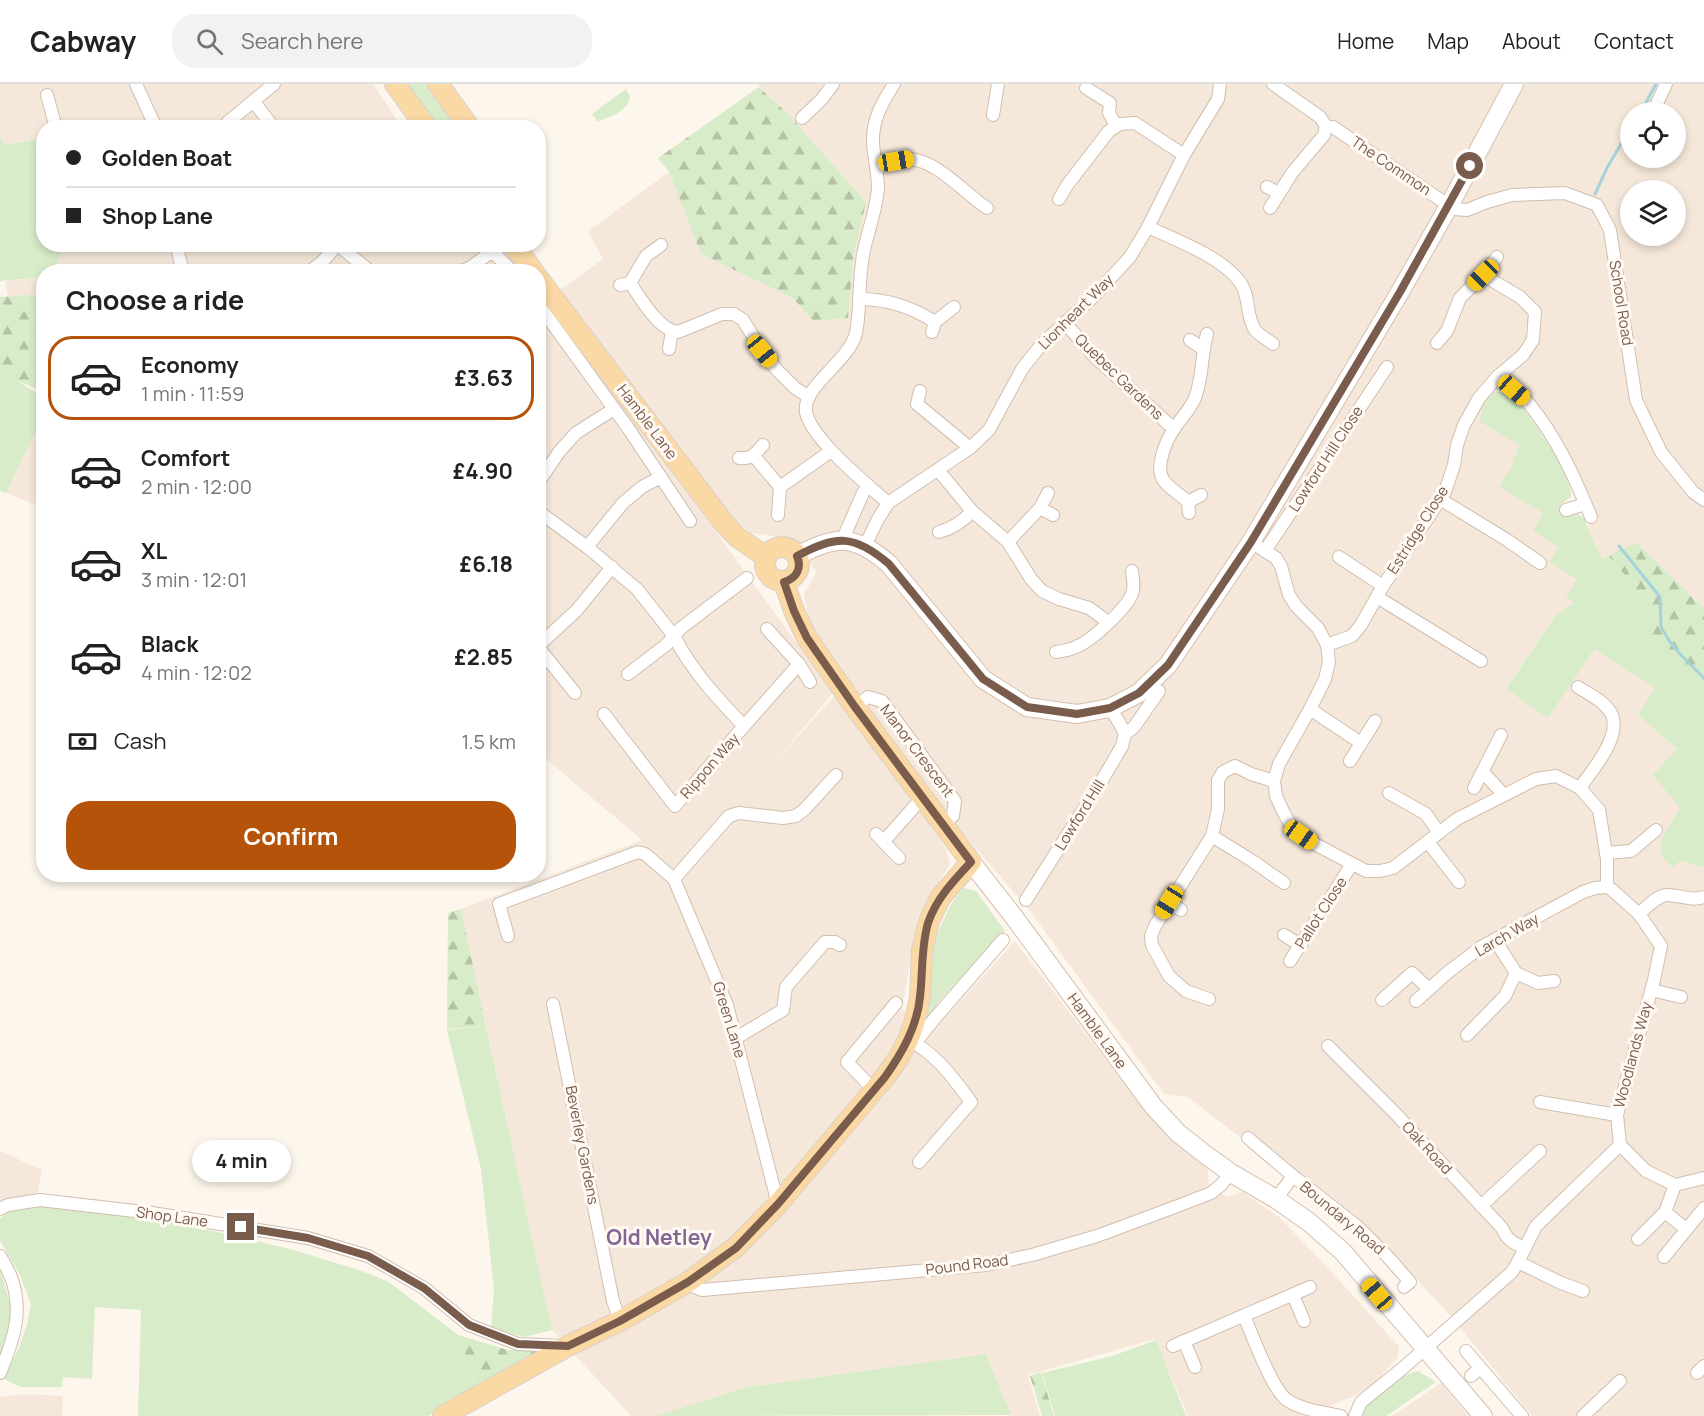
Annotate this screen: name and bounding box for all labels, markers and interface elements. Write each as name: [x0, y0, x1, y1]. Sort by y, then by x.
search box: [172, 14, 592, 68]
text: Cabway: [30, 22, 136, 60]
icon: search: [193, 25, 226, 58]
text: Search here: [241, 26, 363, 56]
text: Home: [1337, 27, 1394, 55]
text: Map: [1427, 27, 1469, 55]
text: About: [1502, 27, 1561, 55]
text: Contact: [1594, 27, 1674, 55]
map controls: [1620, 102, 1686, 246]
button: locate: [1620, 102, 1686, 168]
street label: The Common: [1347, 131, 1436, 200]
text: Golden Boat: [102, 143, 232, 173]
car: [877, 149, 915, 173]
route start: [1456, 152, 1483, 179]
button: layers: [1620, 180, 1686, 246]
text: Shop Lane: [102, 201, 213, 231]
car: [1464, 256, 1502, 294]
street label: School Road: [1604, 259, 1639, 347]
street label: Lionheart Way: [1033, 269, 1118, 354]
text: Choose a ride: [66, 281, 244, 318]
street label: Quebec Gardens: [1070, 329, 1168, 425]
car: [744, 331, 780, 371]
text: Economy: [141, 350, 239, 380]
icon: car: [69, 351, 123, 405]
text: £3.63: [455, 363, 513, 393]
car: [1495, 371, 1533, 409]
text: 1 min · 11:59: [141, 380, 244, 407]
street label: Hamble Lane: [612, 380, 683, 464]
street label: Lowford Hill Close: [1283, 402, 1368, 516]
text: Comfort: [141, 443, 230, 473]
icon: car: [69, 444, 123, 498]
text: £4.90: [453, 456, 513, 486]
text: 2 min · 12:00: [141, 473, 252, 500]
street label: Estridge Close: [1382, 481, 1453, 578]
text: XL: [141, 536, 167, 566]
icon: car: [69, 537, 123, 591]
text: £6.18: [460, 549, 513, 579]
text: 3 min · 12:01: [141, 566, 247, 593]
text: Black: [141, 629, 198, 659]
icon: car: [69, 630, 123, 684]
text: £2.85: [454, 642, 513, 672]
text: 4 min · 12:02: [141, 659, 252, 686]
street label: Manor Crescent: [876, 700, 959, 801]
icon: cash: [66, 725, 99, 758]
text: Cash: [114, 726, 167, 756]
text: 1.5 km: [462, 728, 516, 755]
street label: Rippon Way: [675, 728, 744, 803]
street label: Lowford Hill: [1050, 775, 1110, 854]
button: Confirm: [66, 801, 516, 870]
car: [1281, 817, 1321, 853]
street label: Pallot Close: [1290, 873, 1352, 953]
car: [1152, 882, 1186, 922]
street label: Larch Way: [1471, 908, 1543, 961]
street label: Green Lane: [708, 979, 751, 1061]
street label: Hamble Lane: [1063, 988, 1132, 1073]
street label: Woodlands Way: [1608, 999, 1657, 1110]
street label: Beverley Gardens: [561, 1084, 604, 1206]
street label: Oak Road: [1397, 1117, 1457, 1179]
callout: 4 min: [192, 1140, 290, 1182]
text: 4 min: [215, 1147, 268, 1174]
street label: Boundary Road: [1295, 1176, 1389, 1259]
street label: Shop Lane: [135, 1201, 210, 1232]
route end: [227, 1213, 254, 1240]
district label: Old Netley: [606, 1223, 712, 1251]
street label: Pound Road: [924, 1249, 1009, 1280]
car: [1358, 1275, 1396, 1313]

